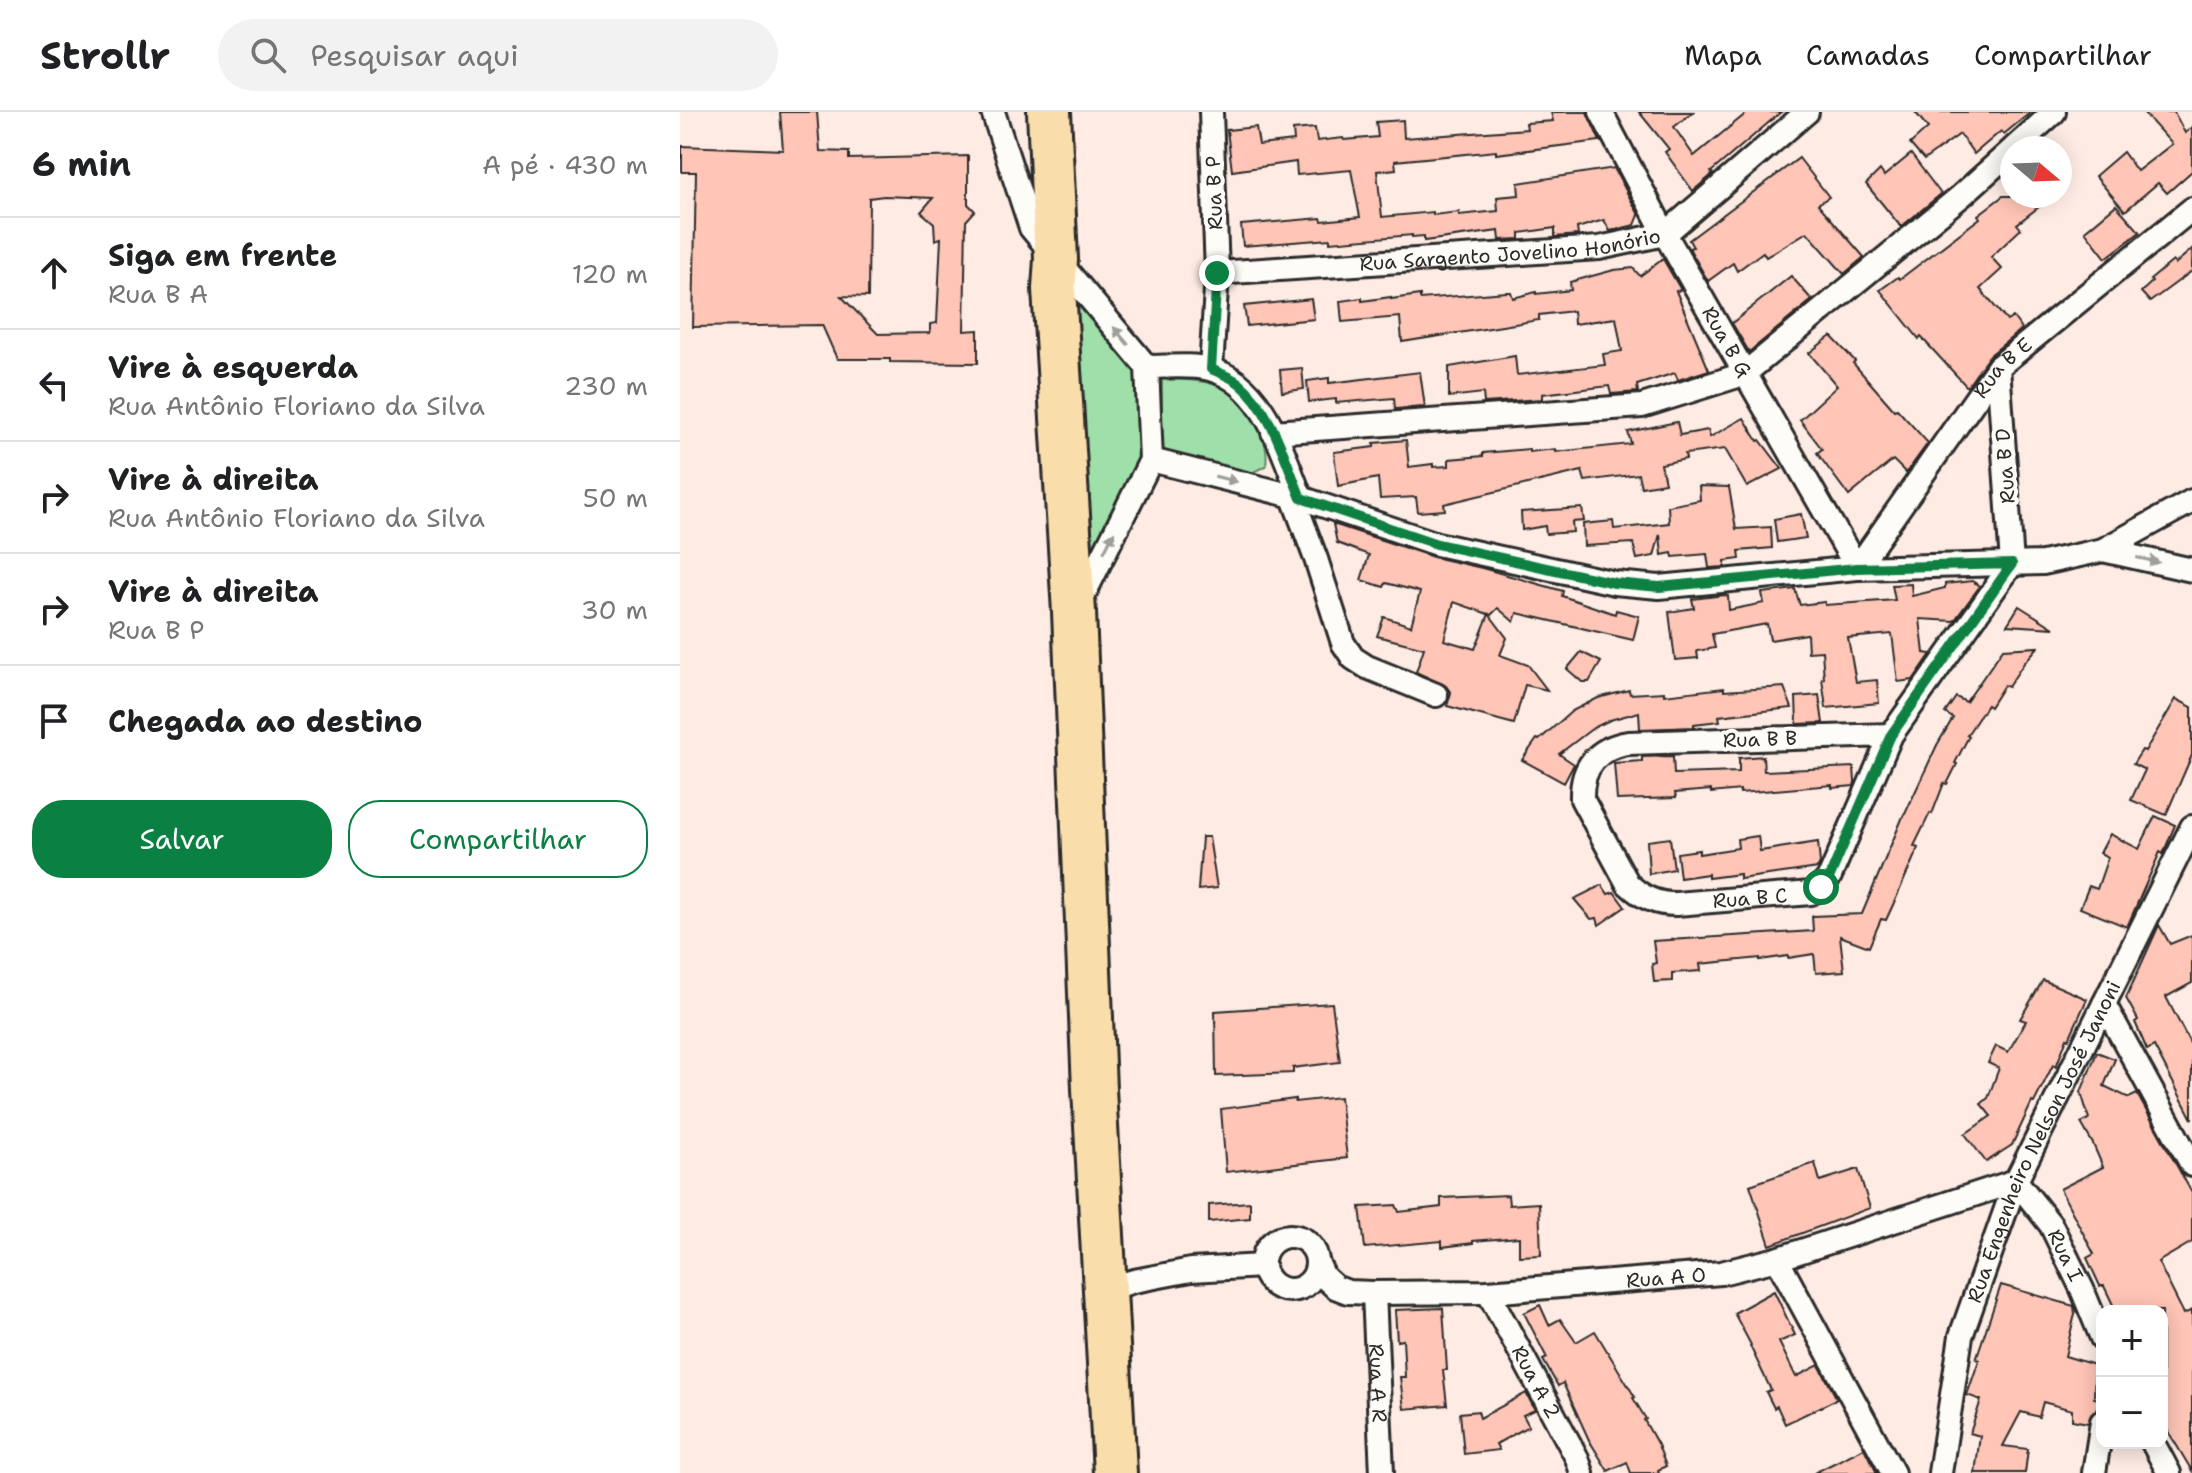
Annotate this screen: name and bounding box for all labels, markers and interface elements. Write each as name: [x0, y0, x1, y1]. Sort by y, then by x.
search box: [218, 19, 778, 91]
text: Strollr: [40, 30, 170, 81]
icon: search: [246, 33, 290, 77]
text: Pesquisar aqui: [310, 35, 519, 76]
text: Mapa: [1684, 36, 1762, 74]
text: Camadas: [1806, 36, 1930, 74]
text: Compartilhar: [1974, 36, 2152, 74]
north arrow: [2000, 136, 2072, 208]
text: 6 min: [32, 141, 131, 187]
text: A pé · 430 m: [482, 147, 648, 182]
street label: Rua B P: [1200, 155, 1228, 231]
street label: Rua Sargento Jovelino Honório: [1359, 222, 1663, 277]
text: Siga em frente: [108, 235, 337, 276]
icon: ahead: [32, 251, 76, 295]
route end: [1199, 255, 1235, 291]
text: 120 m: [572, 256, 648, 291]
text: Rua B A: [108, 276, 208, 311]
street label: Rua B G: [1696, 302, 1758, 382]
one-way arrow: [1113, 326, 1130, 346]
street label: Rua B E: [1967, 332, 2037, 403]
text: Vire à esquerda: [108, 347, 358, 388]
icon: left: [32, 363, 76, 407]
text: 230 m: [564, 368, 648, 403]
text: Rua Antônio Floriano da Silva: [108, 388, 485, 423]
street label: Rua B D: [1989, 427, 2021, 505]
text: Vire à direita: [108, 459, 319, 500]
one-way arrow: [1214, 473, 1239, 485]
icon: right: [32, 475, 76, 519]
text: 50 m: [583, 480, 648, 515]
text: Rua Antônio Floriano da Silva: [108, 500, 485, 535]
one-way arrow: [1103, 531, 1116, 554]
one-way arrow: [2135, 554, 2160, 567]
text: Vire à direita: [108, 571, 319, 612]
icon: right: [32, 587, 76, 631]
text: 30 m: [581, 592, 648, 627]
text: Rua B P: [108, 612, 204, 647]
icon: arrive: [32, 699, 76, 743]
text: Chegada ao destino: [108, 701, 423, 742]
street label: Rua B B: [1722, 725, 1798, 753]
button: Salvar: [32, 800, 332, 878]
button: Compartilhar: [348, 800, 648, 878]
route start: [1803, 869, 1839, 905]
street label: Rua B C: [1712, 882, 1788, 914]
street label: Rua Engenheiro Nelson José Janoni: [1961, 976, 2127, 1306]
street label: Rua I: [2042, 1225, 2089, 1286]
street label: Rua A O: [1625, 1261, 1707, 1294]
map controls: [2096, 1305, 2168, 1449]
button: +: [2096, 1305, 2168, 1377]
street label: Rua A 2: [1506, 1341, 1566, 1423]
street label: Rua A R: [1363, 1343, 1393, 1423]
button: −: [2096, 1377, 2168, 1449]

